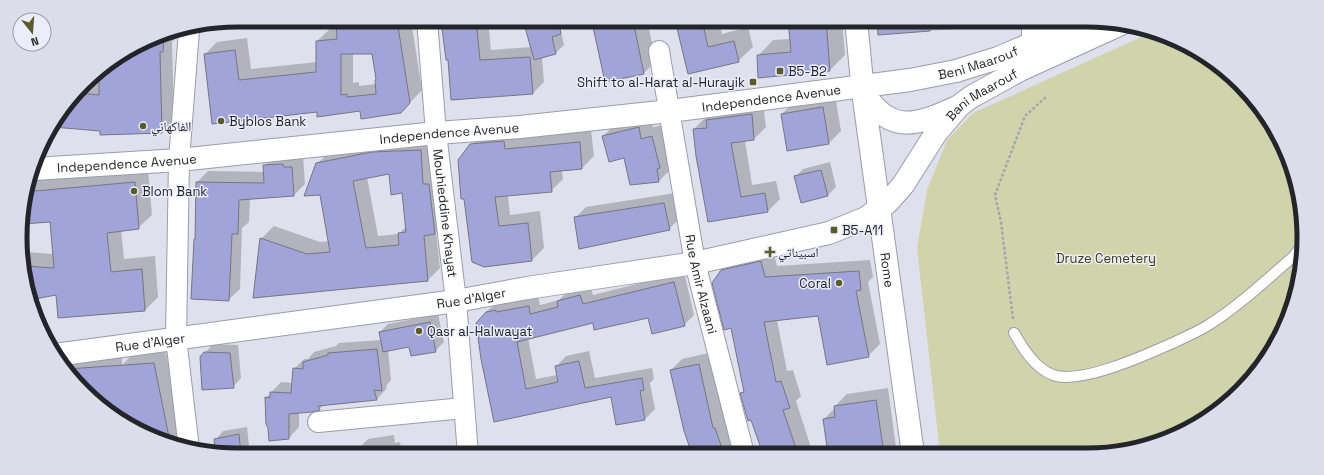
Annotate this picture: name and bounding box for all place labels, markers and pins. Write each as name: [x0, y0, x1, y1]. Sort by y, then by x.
place label: B5-B2: [788, 63, 827, 80]
marker: B5-B2: [775, 66, 785, 76]
place label: Shift to al-Harat al-Hurayik: [577, 74, 745, 91]
marker: Shift to al-Harat al-Hurayik: [748, 77, 758, 87]
place label: Byblos Bank: [229, 113, 306, 130]
marker: Byblos Bank: [216, 116, 226, 126]
place label: الفاكهاني: [151, 118, 191, 137]
marker: الفاكهاني: [138, 121, 148, 131]
place label: Blom Bank: [142, 183, 207, 200]
marker: Blom Bank: [129, 186, 139, 196]
place label: B5-A11: [842, 222, 883, 239]
marker: B5-A11: [829, 225, 839, 235]
place label: اسبيناتي: [778, 244, 819, 263]
marker: اسبيناتي: [765, 247, 775, 257]
place label: Coral: [799, 275, 831, 292]
marker: Coral: [834, 278, 844, 288]
place label: Qasr al-Halwayat: [427, 323, 533, 340]
marker: Qasr al-Halwayat: [414, 326, 424, 336]

